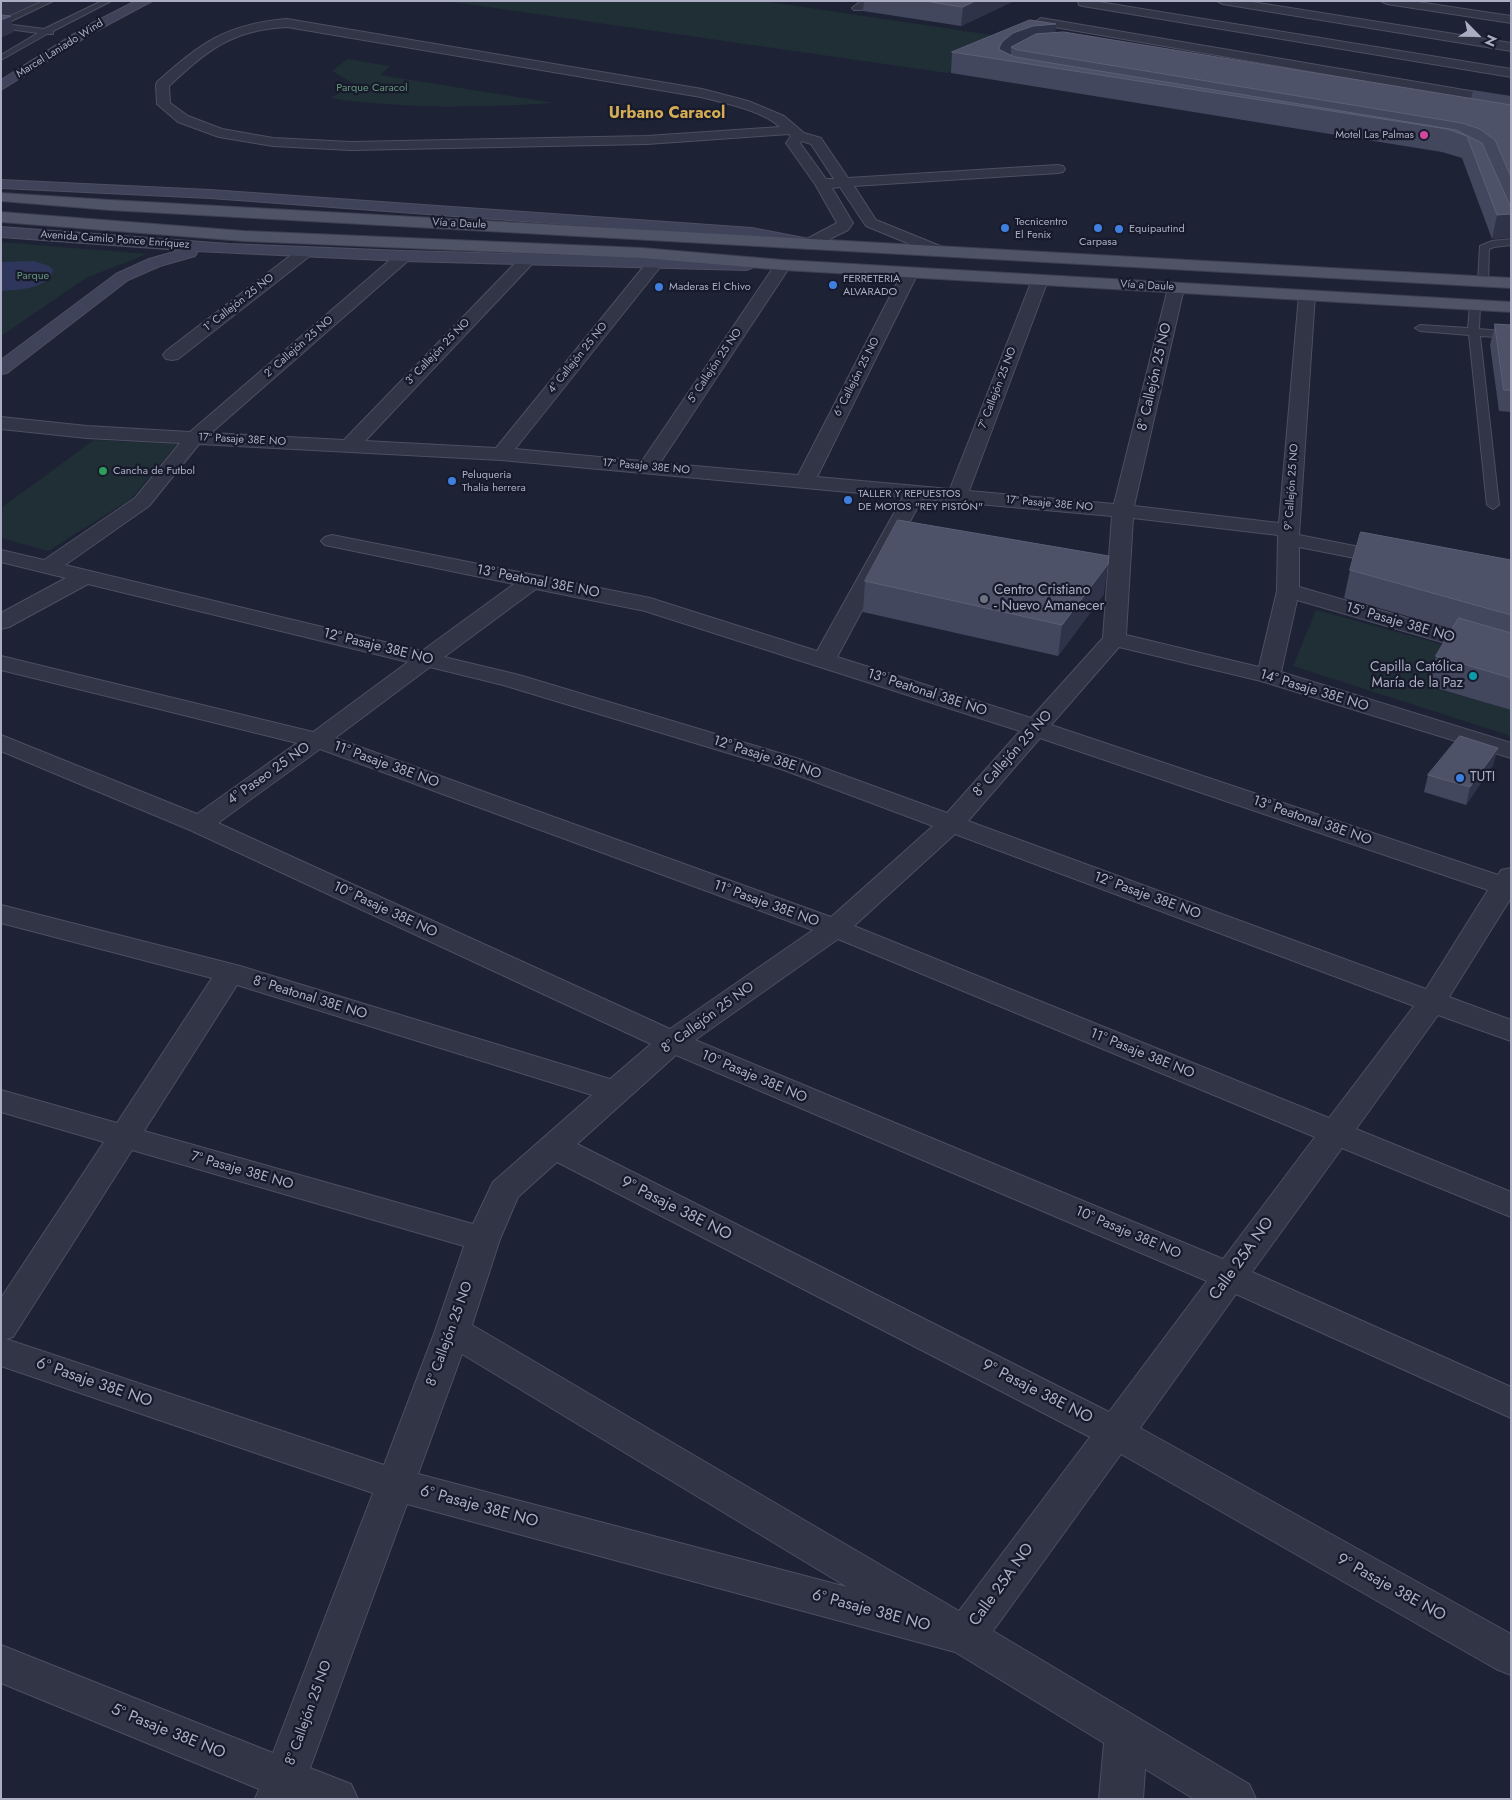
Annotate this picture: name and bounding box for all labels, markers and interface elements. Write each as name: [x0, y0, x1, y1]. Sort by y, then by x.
north arrow: [1452, 10, 1502, 60]
street label: Marcel Laniado Wind: [14, 17, 106, 81]
text: N: [1479, 32, 1502, 50]
park label: Parque Caracol: [336, 81, 408, 95]
district label: Urbano Caracol: [609, 104, 725, 124]
place label: Motel Las Palmas: [1335, 128, 1414, 142]
marker: Motel Las Palmas: [1418, 129, 1430, 141]
place label: Tecnicentro El Fenix: [1015, 215, 1068, 241]
street label: Vía a Daule: [432, 216, 486, 232]
marker: Tecnicentro El Fenix: [999, 222, 1011, 234]
marker: Carpasa: [1092, 222, 1104, 234]
place label: Equipautind: [1129, 222, 1185, 236]
marker: Equipautind: [1113, 223, 1125, 235]
street label: Avenida Camilo Ponce Enríquez: [40, 228, 190, 252]
place label: Carpasa: [1079, 235, 1117, 249]
park label: Parque: [17, 269, 49, 283]
street label: 1° Callejón 25 NO: [201, 271, 277, 335]
place label: FERRETERIA ALVARADO: [843, 272, 900, 298]
street label: Vía a Daule: [1120, 278, 1174, 294]
marker: FERRETERIA ALVARADO: [827, 279, 839, 291]
place label: Maderas El Chivo: [669, 280, 751, 294]
marker: Maderas El Chivo: [653, 281, 665, 293]
street label: 2° Callejón 25 NO: [262, 313, 336, 381]
street label: 3° Callejón 25 NO: [403, 316, 473, 388]
street label: 4° Callejón 25 NO: [545, 320, 611, 396]
street label: 8° Callejón 25 NO: [1134, 321, 1176, 433]
street label: 5° Callejón 25 NO: [685, 326, 745, 406]
street label: 6° Callejón 25 NO: [831, 335, 883, 419]
street label: 7° Callejón 25 NO: [976, 345, 1020, 431]
street label: 17° Pasaje 38E NO: [198, 431, 286, 449]
street label: 9° Callejón 25 NO: [1282, 443, 1302, 531]
street label: 17° Pasaje 38E NO: [602, 457, 690, 477]
place label: Cancha de Futbol: [113, 464, 195, 478]
marker: Cancha de Futbol: [97, 465, 109, 477]
place label: Peluqueria Thalia herrera: [462, 468, 526, 494]
marker: Peluqueria Thalia herrera: [446, 475, 458, 487]
place label: TALLER Y REPUESTOS DE MOTOS "REY PISTÓN": [858, 487, 983, 513]
marker: TALLER Y REPUESTOS DE MOTOS "REY PISTÓN": [842, 494, 854, 506]
street label: 17° Pasaje 38E NO: [1005, 494, 1093, 514]
street label: 13° Peatonal 38E NO: [475, 562, 601, 602]
place label: Centro Cristiano - Nuevo Amanecer: [994, 583, 1104, 616]
marker: Centro Cristiano - Nuevo Amanecer: [978, 593, 990, 605]
street label: 15° Pasaje 38E NO: [1344, 599, 1456, 647]
street label: 12° Pasaje 38E NO: [321, 625, 435, 669]
place label: Capilla Católica María de la Paz: [1370, 660, 1463, 692]
street label: 13° Peatonal 38E NO: [865, 666, 989, 720]
street label: 14° Pasaje 38E NO: [1258, 666, 1370, 716]
marker: Capilla Católica María de la Paz: [1467, 670, 1479, 682]
street label: 8° Callejón 25 NO: [970, 707, 1056, 801]
street label: 12° Pasaje 38E NO: [711, 733, 823, 783]
street label: 11° Pasaje 38E NO: [331, 738, 441, 792]
street label: 4° Paseo 25 NO: [224, 739, 314, 809]
place label: TUTI: [1470, 770, 1495, 786]
marker: TUTI: [1454, 772, 1466, 784]
street label: 13° Peatonal 38E NO: [1250, 793, 1374, 849]
street label: 12° Pasaje 38E NO: [1091, 869, 1203, 923]
street label: 11° Pasaje 38E NO: [711, 877, 821, 931]
street label: 10° Pasaje 38E NO: [330, 878, 440, 942]
street label: 8° Peatonal 38E NO: [251, 973, 369, 1023]
street label: 8° Callejón 25 NO: [658, 979, 758, 1057]
street label: 11° Pasaje 38E NO: [1087, 1025, 1197, 1083]
street label: 10° Pasaje 38E NO: [699, 1047, 809, 1107]
street label: 7° Pasaje 38E NO: [189, 1148, 295, 1194]
street label: 9° Pasaje 38E NO: [617, 1173, 735, 1245]
street label: 10° Pasaje 38E NO: [1073, 1203, 1183, 1263]
street label: Calle 25A NO: [1206, 1214, 1278, 1304]
street label: 8° Callejón 25 NO: [423, 1279, 477, 1389]
street label: 6° Pasaje 38E NO: [33, 1354, 155, 1412]
street label: 9° Pasaje 38E NO: [978, 1356, 1096, 1428]
street label: 6° Pasaje 38E NO: [418, 1482, 540, 1532]
street label: Calle 25A NO: [966, 1540, 1038, 1630]
street label: 9° Pasaje 38E NO: [1333, 1550, 1449, 1626]
street label: 6° Pasaje 38E NO: [810, 1586, 932, 1636]
street label: 8° Callejón 25 NO: [282, 1658, 336, 1768]
street label: 5° Pasaje 38E NO: [108, 1700, 228, 1764]

